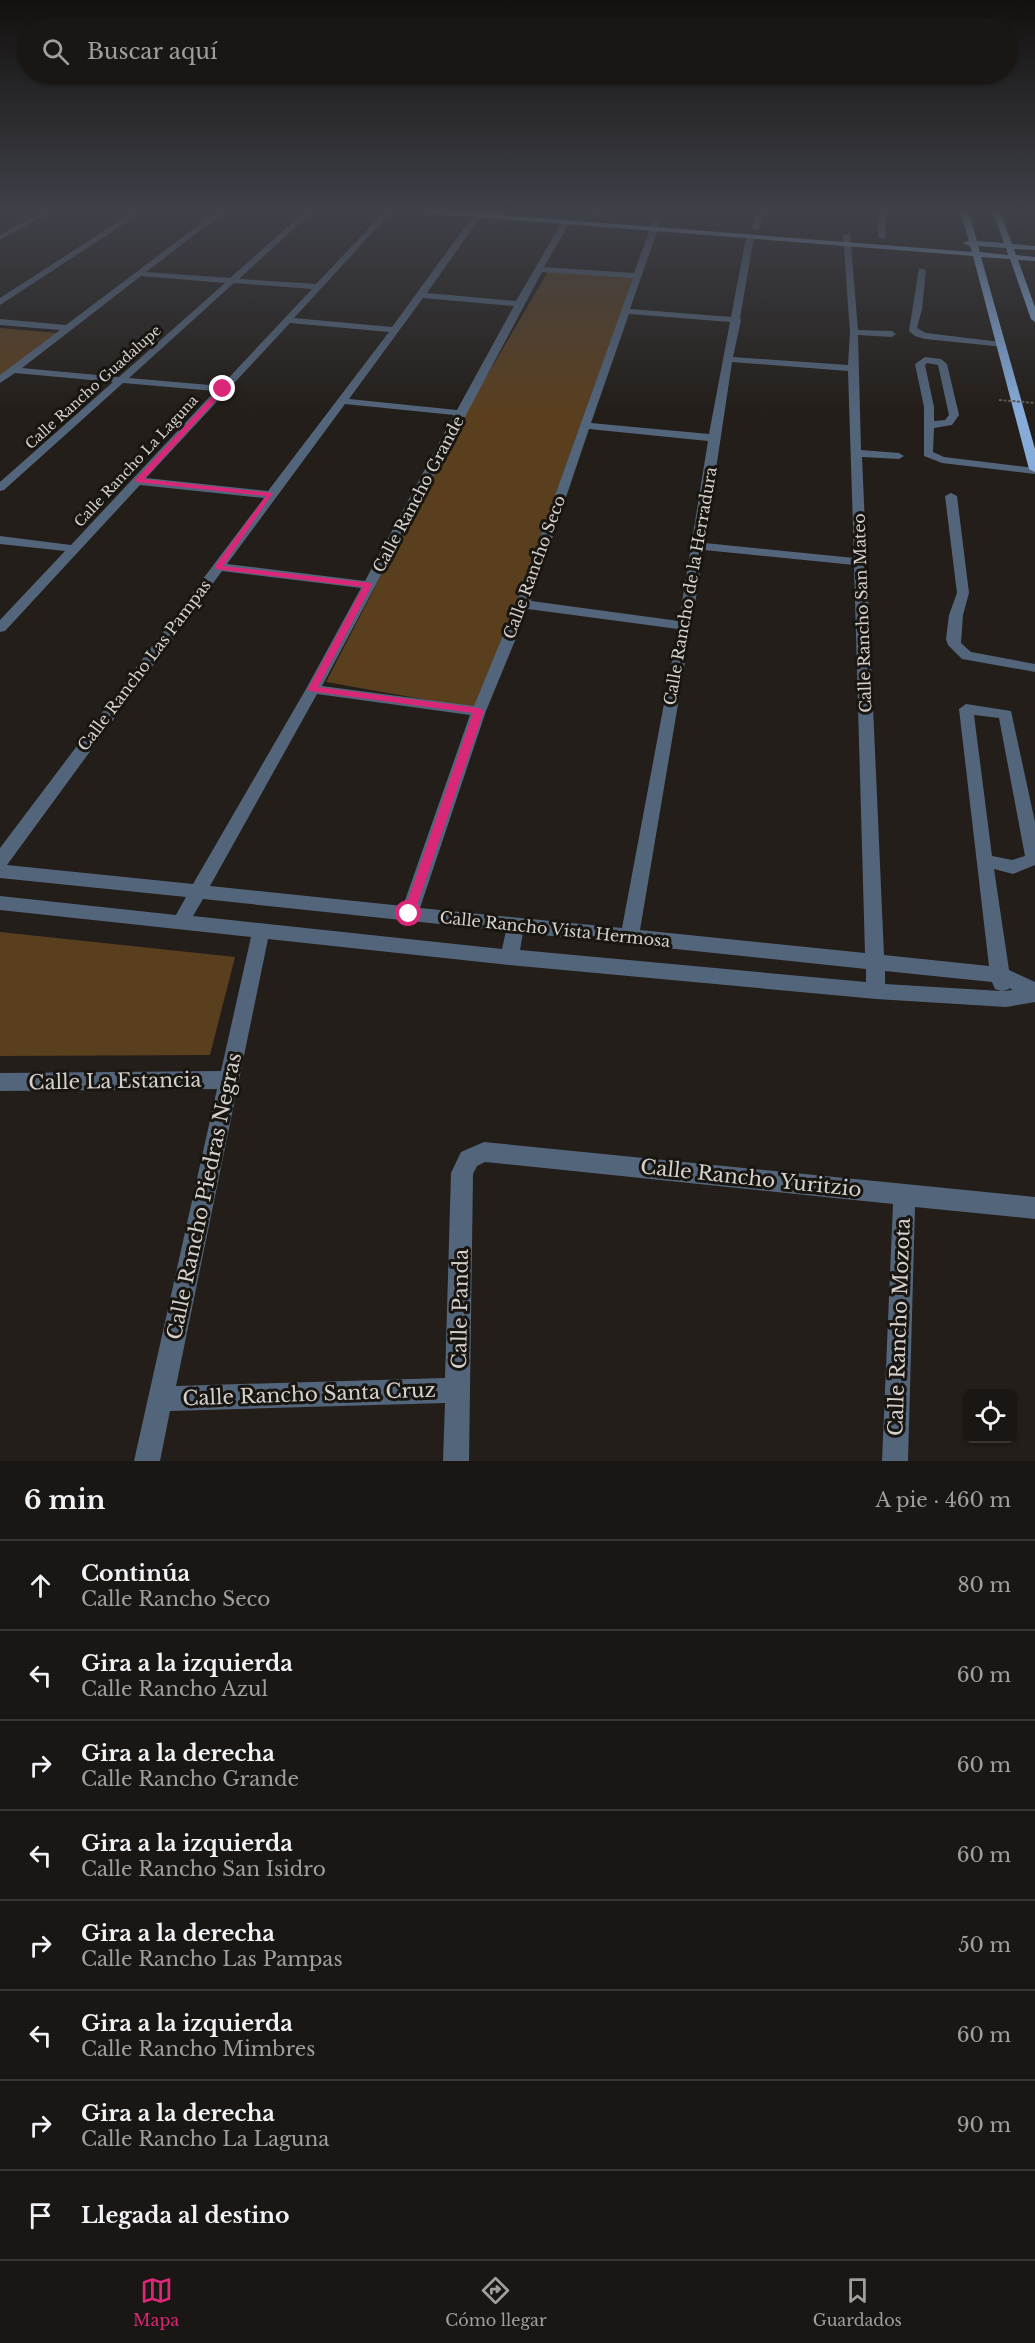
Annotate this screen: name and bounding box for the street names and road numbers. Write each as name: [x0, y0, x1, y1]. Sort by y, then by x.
street label: Calle Rancho Guadalupe: [21, 321, 165, 453]
street label: Calle Rancho La Laguna: [70, 391, 202, 531]
street label: Calle Rancho Grande: [368, 412, 468, 576]
street label: Calle Rancho de la Herradura: [659, 465, 721, 707]
street label: Calle Rancho Seco: [499, 492, 569, 642]
street label: Calle Rancho San Mateo: [849, 513, 875, 713]
street label: Calle Rancho Las Pampas: [73, 575, 215, 755]
street label: Calle Rancho Vista Hermosa: [439, 907, 671, 951]
street label: Calle Rancho Piedras Negras: [162, 1050, 246, 1342]
street label: Calle La Estancia: [28, 1067, 203, 1095]
street label: Calle Rancho Yuritzio: [639, 1154, 863, 1202]
street label: Calle Rancho Mozota: [883, 1217, 915, 1437]
street label: Calle Panda: [447, 1248, 473, 1369]
street label: Calle Rancho Santa Cruz: [182, 1378, 436, 1410]

